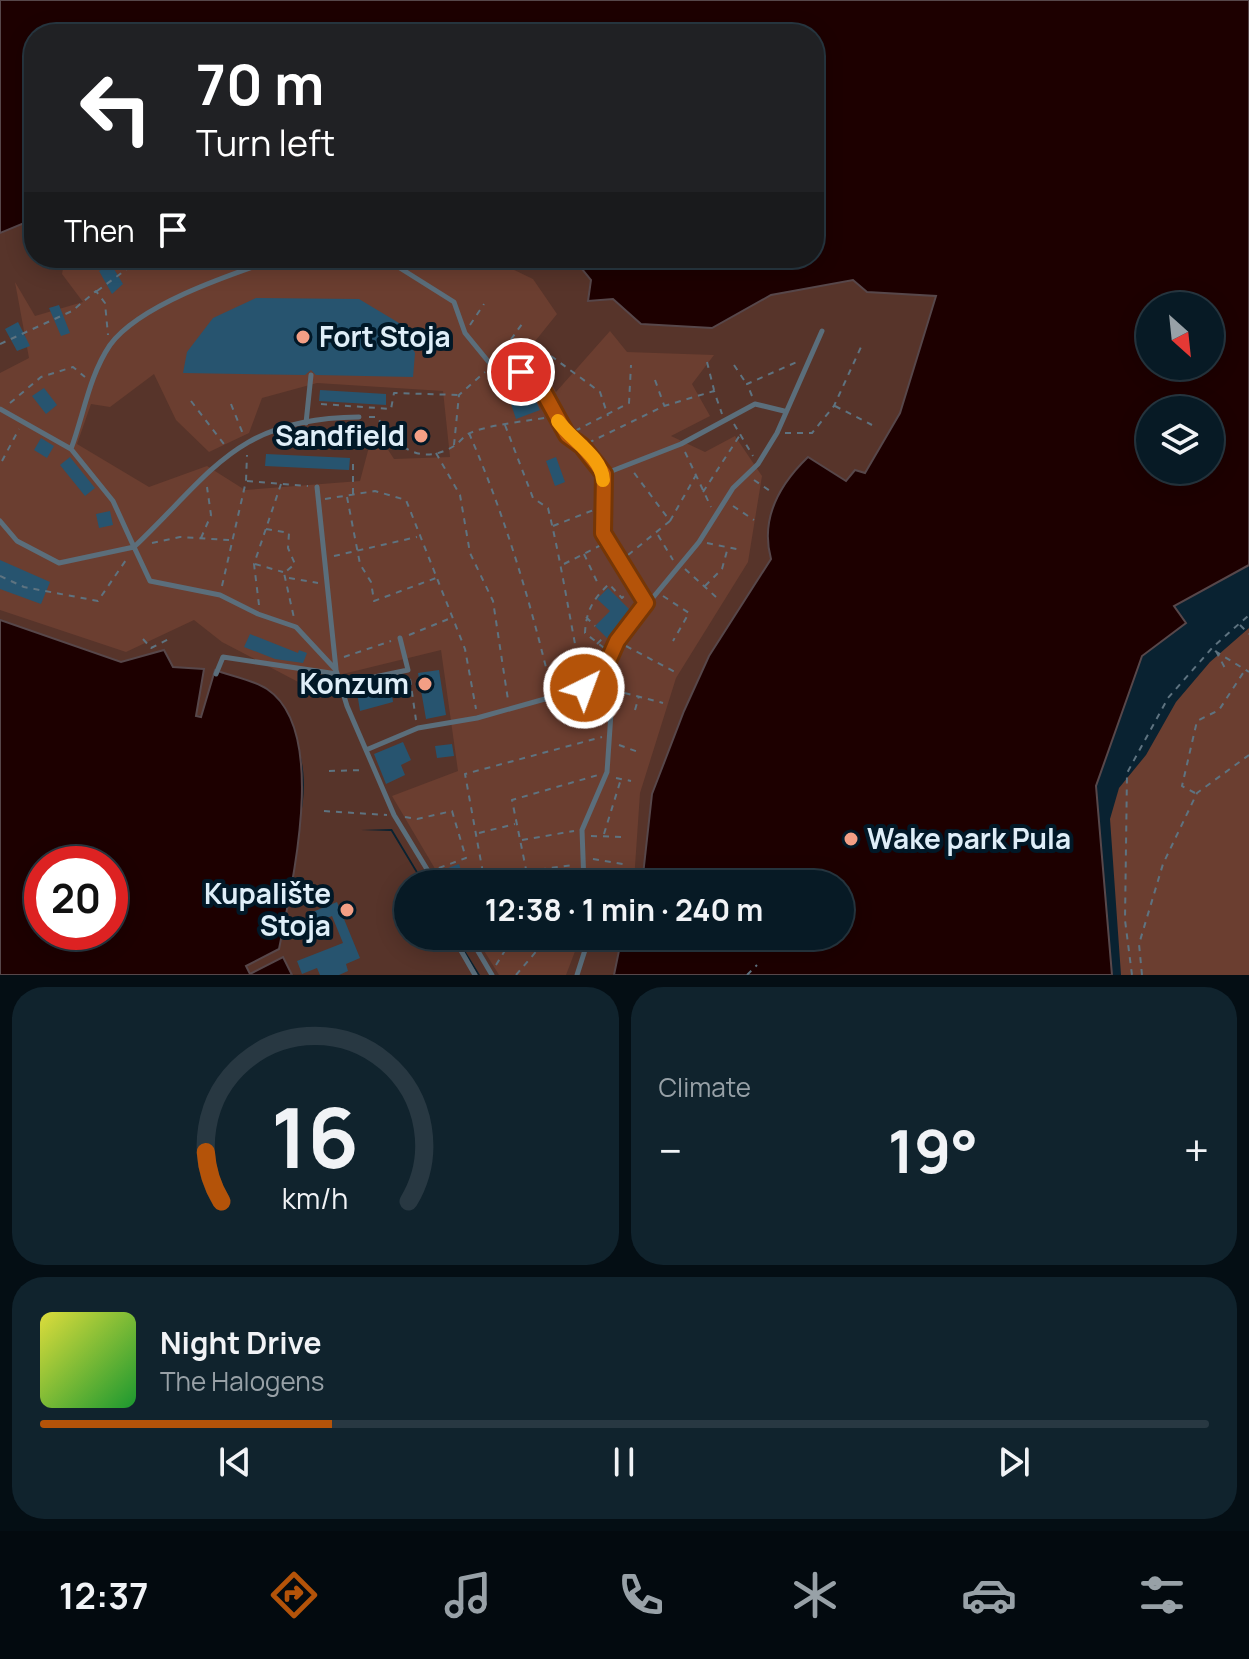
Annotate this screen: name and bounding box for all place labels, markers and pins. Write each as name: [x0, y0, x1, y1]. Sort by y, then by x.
place label: Fort Stoja: [319, 317, 451, 355]
marker: Fort Stoja: [294, 328, 312, 346]
pin: [487, 338, 555, 406]
place label: Sandfield: [275, 416, 405, 454]
marker: Sandfield: [412, 427, 430, 445]
place label: Konzum: [300, 664, 409, 702]
marker: Konzum: [416, 675, 434, 693]
place label: Wake park Pula: [867, 819, 1071, 857]
marker: Wake park Pula: [842, 830, 860, 848]
place label: Kupalište Stoja: [204, 874, 331, 944]
marker: Kupalište Stoja: [338, 901, 356, 919]

